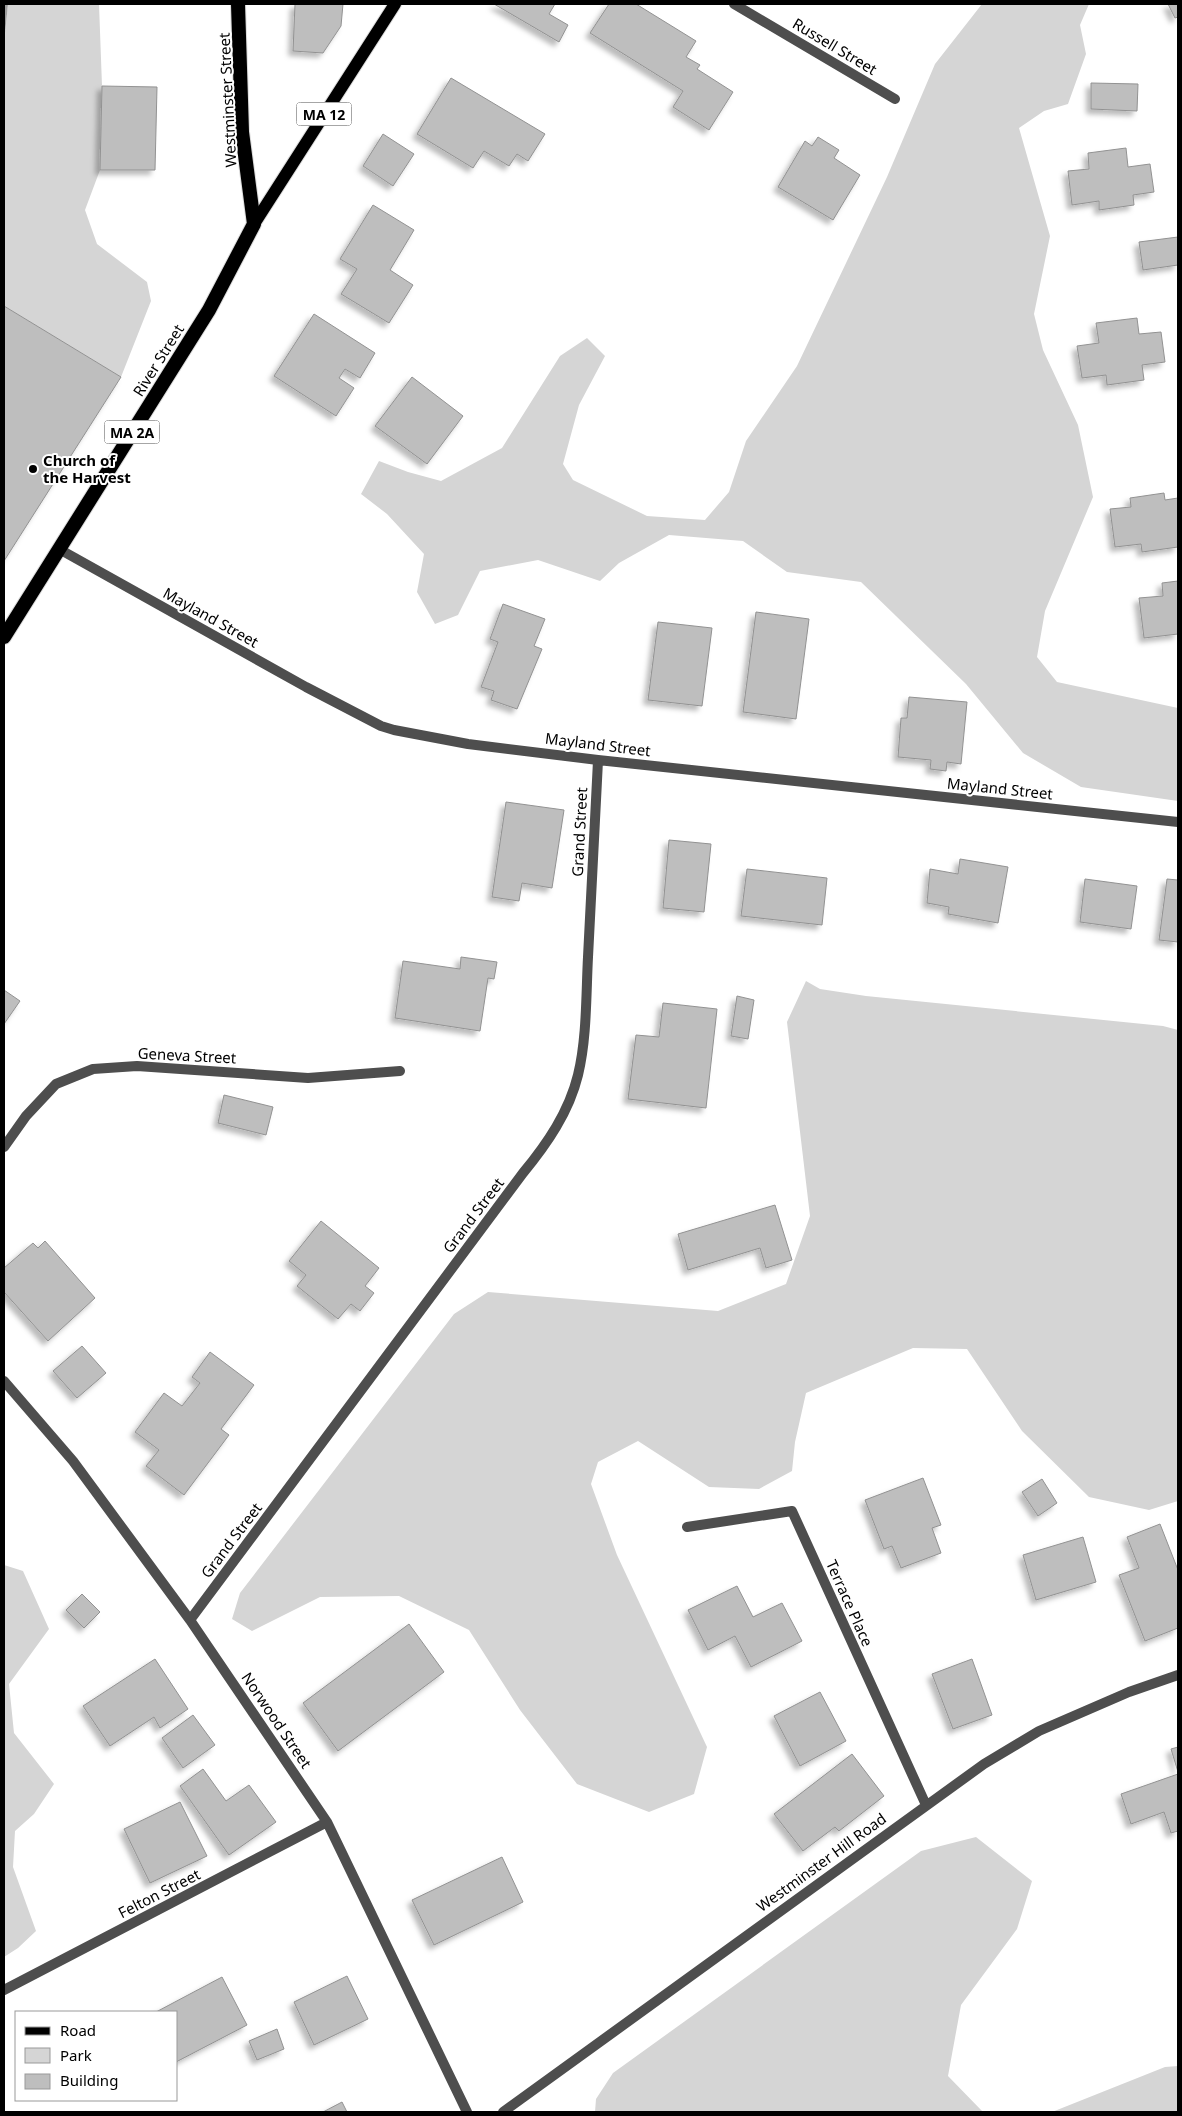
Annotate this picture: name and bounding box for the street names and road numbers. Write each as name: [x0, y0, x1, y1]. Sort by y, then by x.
street label: Russell Street: [789, 13, 881, 79]
street label: Westminster Street: [213, 32, 241, 168]
road number: MA 12: [296, 102, 352, 126]
street label: River Street: [128, 320, 188, 400]
road number: MA 2A: [104, 421, 160, 444]
street label: Mayland Street: [160, 583, 263, 652]
street label: Mayland Street: [544, 728, 653, 760]
street label: Mayland Street: [946, 773, 1054, 804]
street label: Grand Street: [567, 786, 591, 877]
street label: Geneva Street: [137, 1042, 237, 1068]
street label: Grand Street: [438, 1173, 508, 1257]
street label: Grand Street: [196, 1498, 266, 1582]
street label: Terrace Place: [822, 1557, 878, 1649]
street label: Norwood Street: [237, 1668, 317, 1772]
street label: Westminster Hill Road: [752, 1808, 890, 1916]
street label: Felton Street: [115, 1863, 204, 1922]

